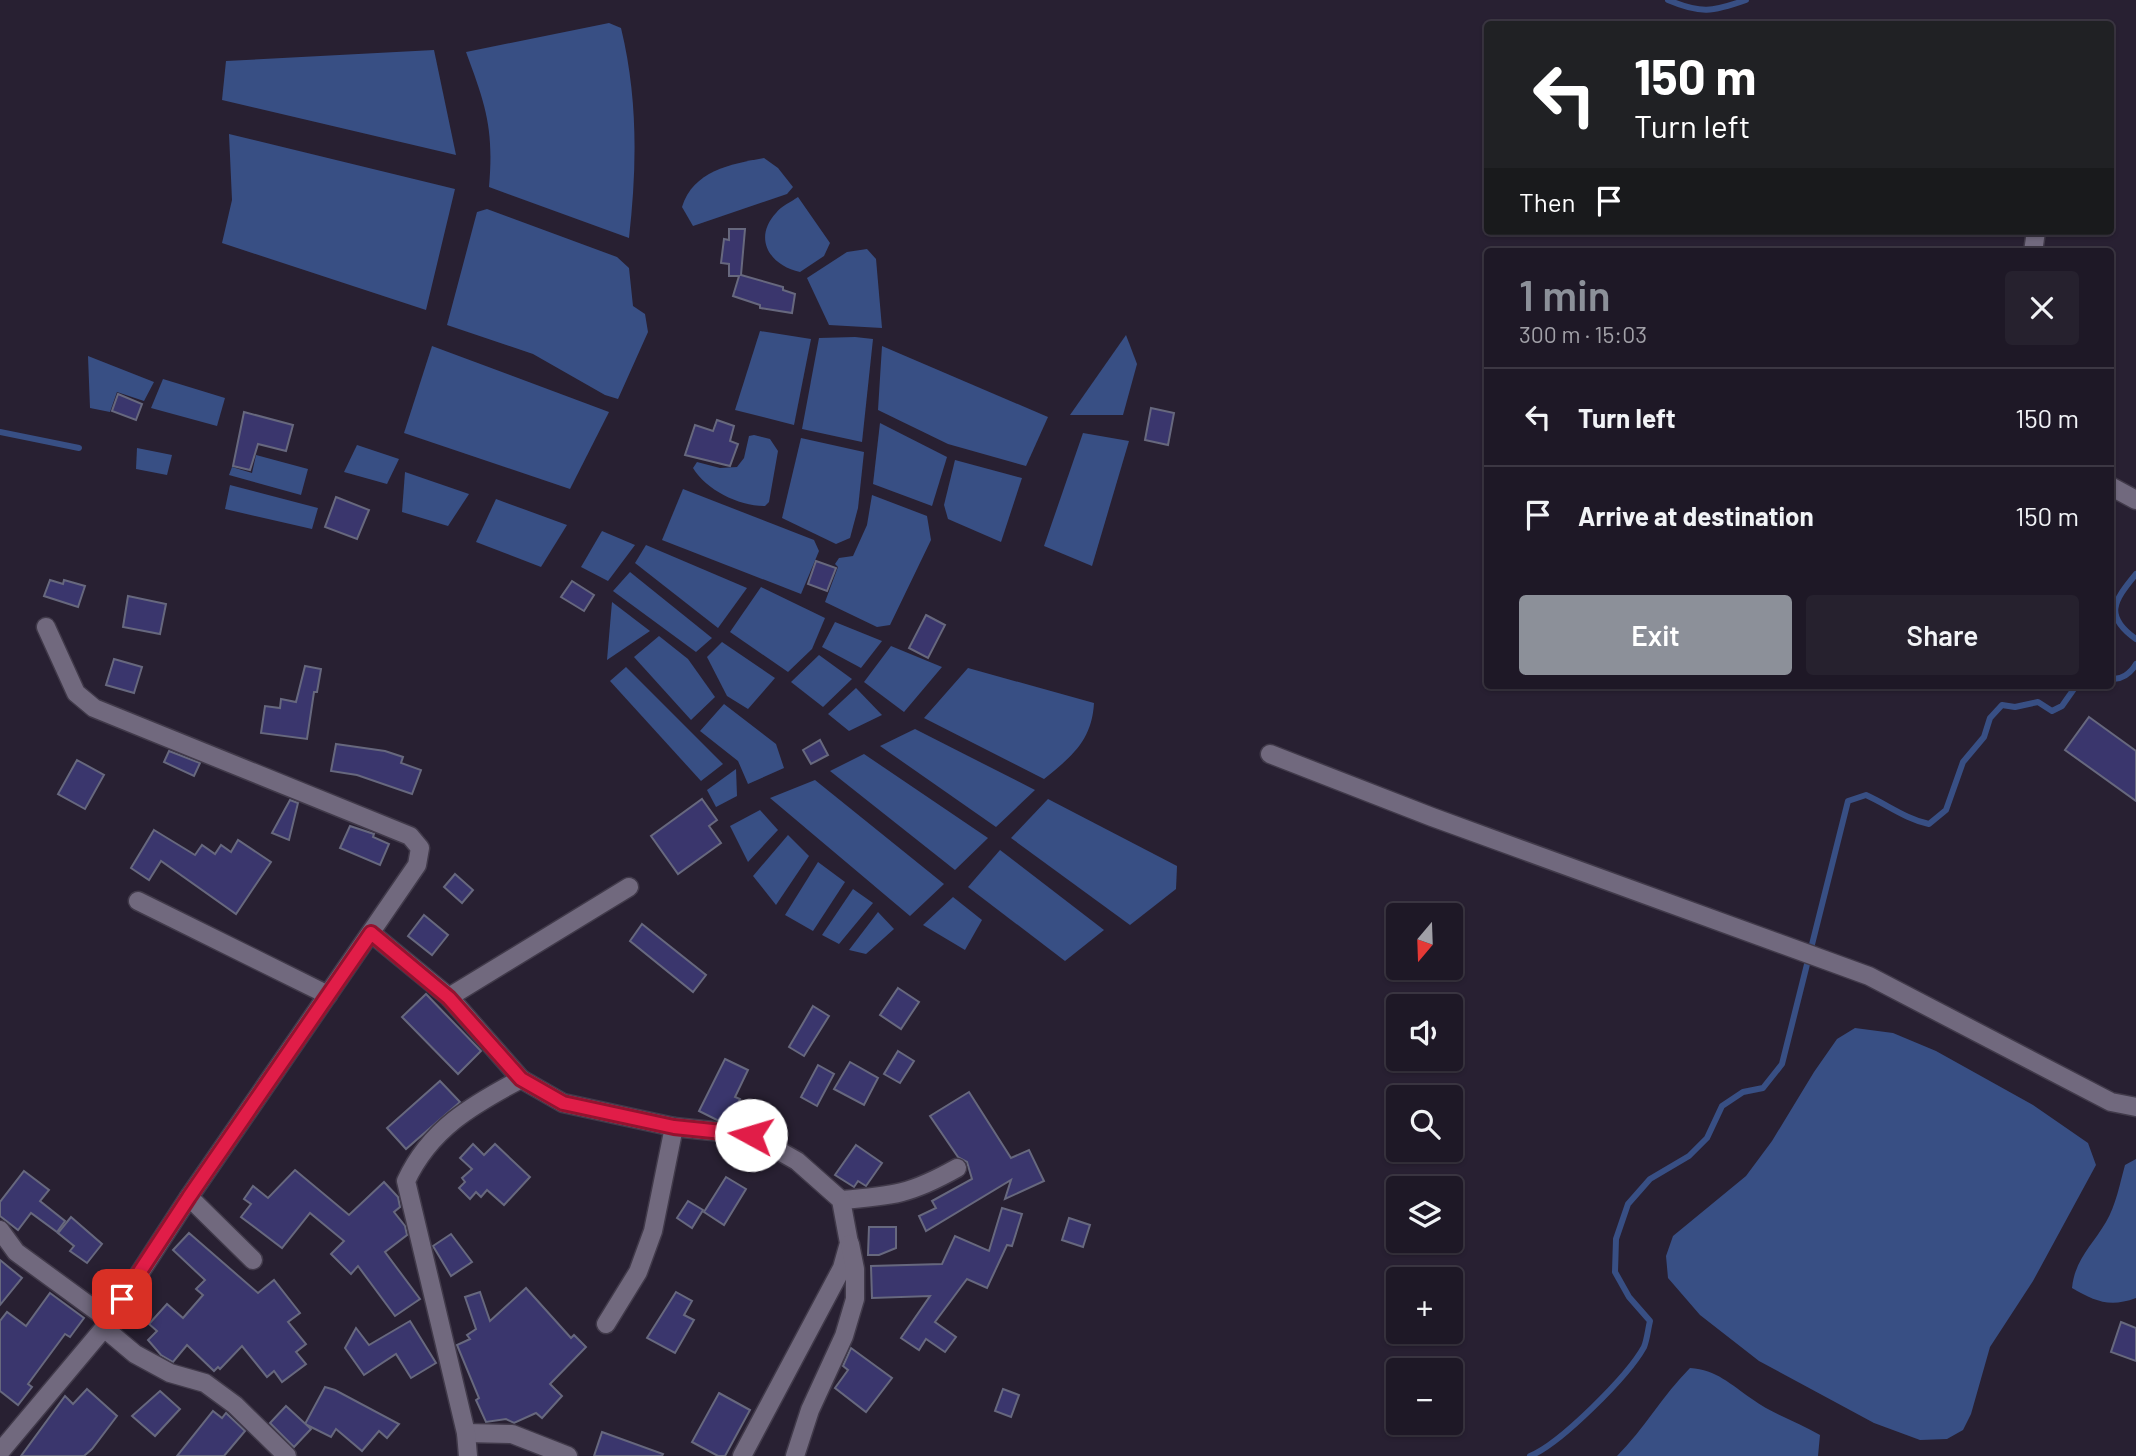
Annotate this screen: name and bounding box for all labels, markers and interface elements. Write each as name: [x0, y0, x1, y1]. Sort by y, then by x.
text: 150 m: [1634, 46, 1756, 105]
icon: left: [1519, 49, 1610, 140]
text: Turn left: [1634, 106, 1751, 144]
icon: arrive: [1590, 182, 1628, 220]
text: Then: [1519, 186, 1576, 217]
text: 1 min: [1519, 269, 1611, 319]
button: close: [2005, 271, 2079, 345]
text: 300 m · 15:03: [1519, 320, 1647, 348]
icon: left: [1519, 398, 1557, 436]
text: Turn left: [1578, 402, 1676, 433]
text: 150 m: [2015, 402, 2079, 433]
icon: arrive: [1519, 496, 1557, 534]
text: Arrive at destination: [1578, 500, 1814, 531]
text: 150 m: [2015, 500, 2079, 531]
button: Exit: [1519, 595, 1792, 675]
button: Share: [1806, 595, 2079, 675]
north arrow: [1386, 903, 1463, 980]
map controls: [1386, 903, 1463, 1435]
button: sound: [1386, 994, 1463, 1071]
button: search: [1386, 1085, 1463, 1162]
position arrow: [714, 1098, 788, 1172]
button: layers: [1386, 1176, 1463, 1253]
button: +: [1386, 1267, 1463, 1344]
pin: [92, 1269, 152, 1329]
icon: arrive: [103, 1280, 141, 1318]
button: −: [1386, 1358, 1463, 1435]

